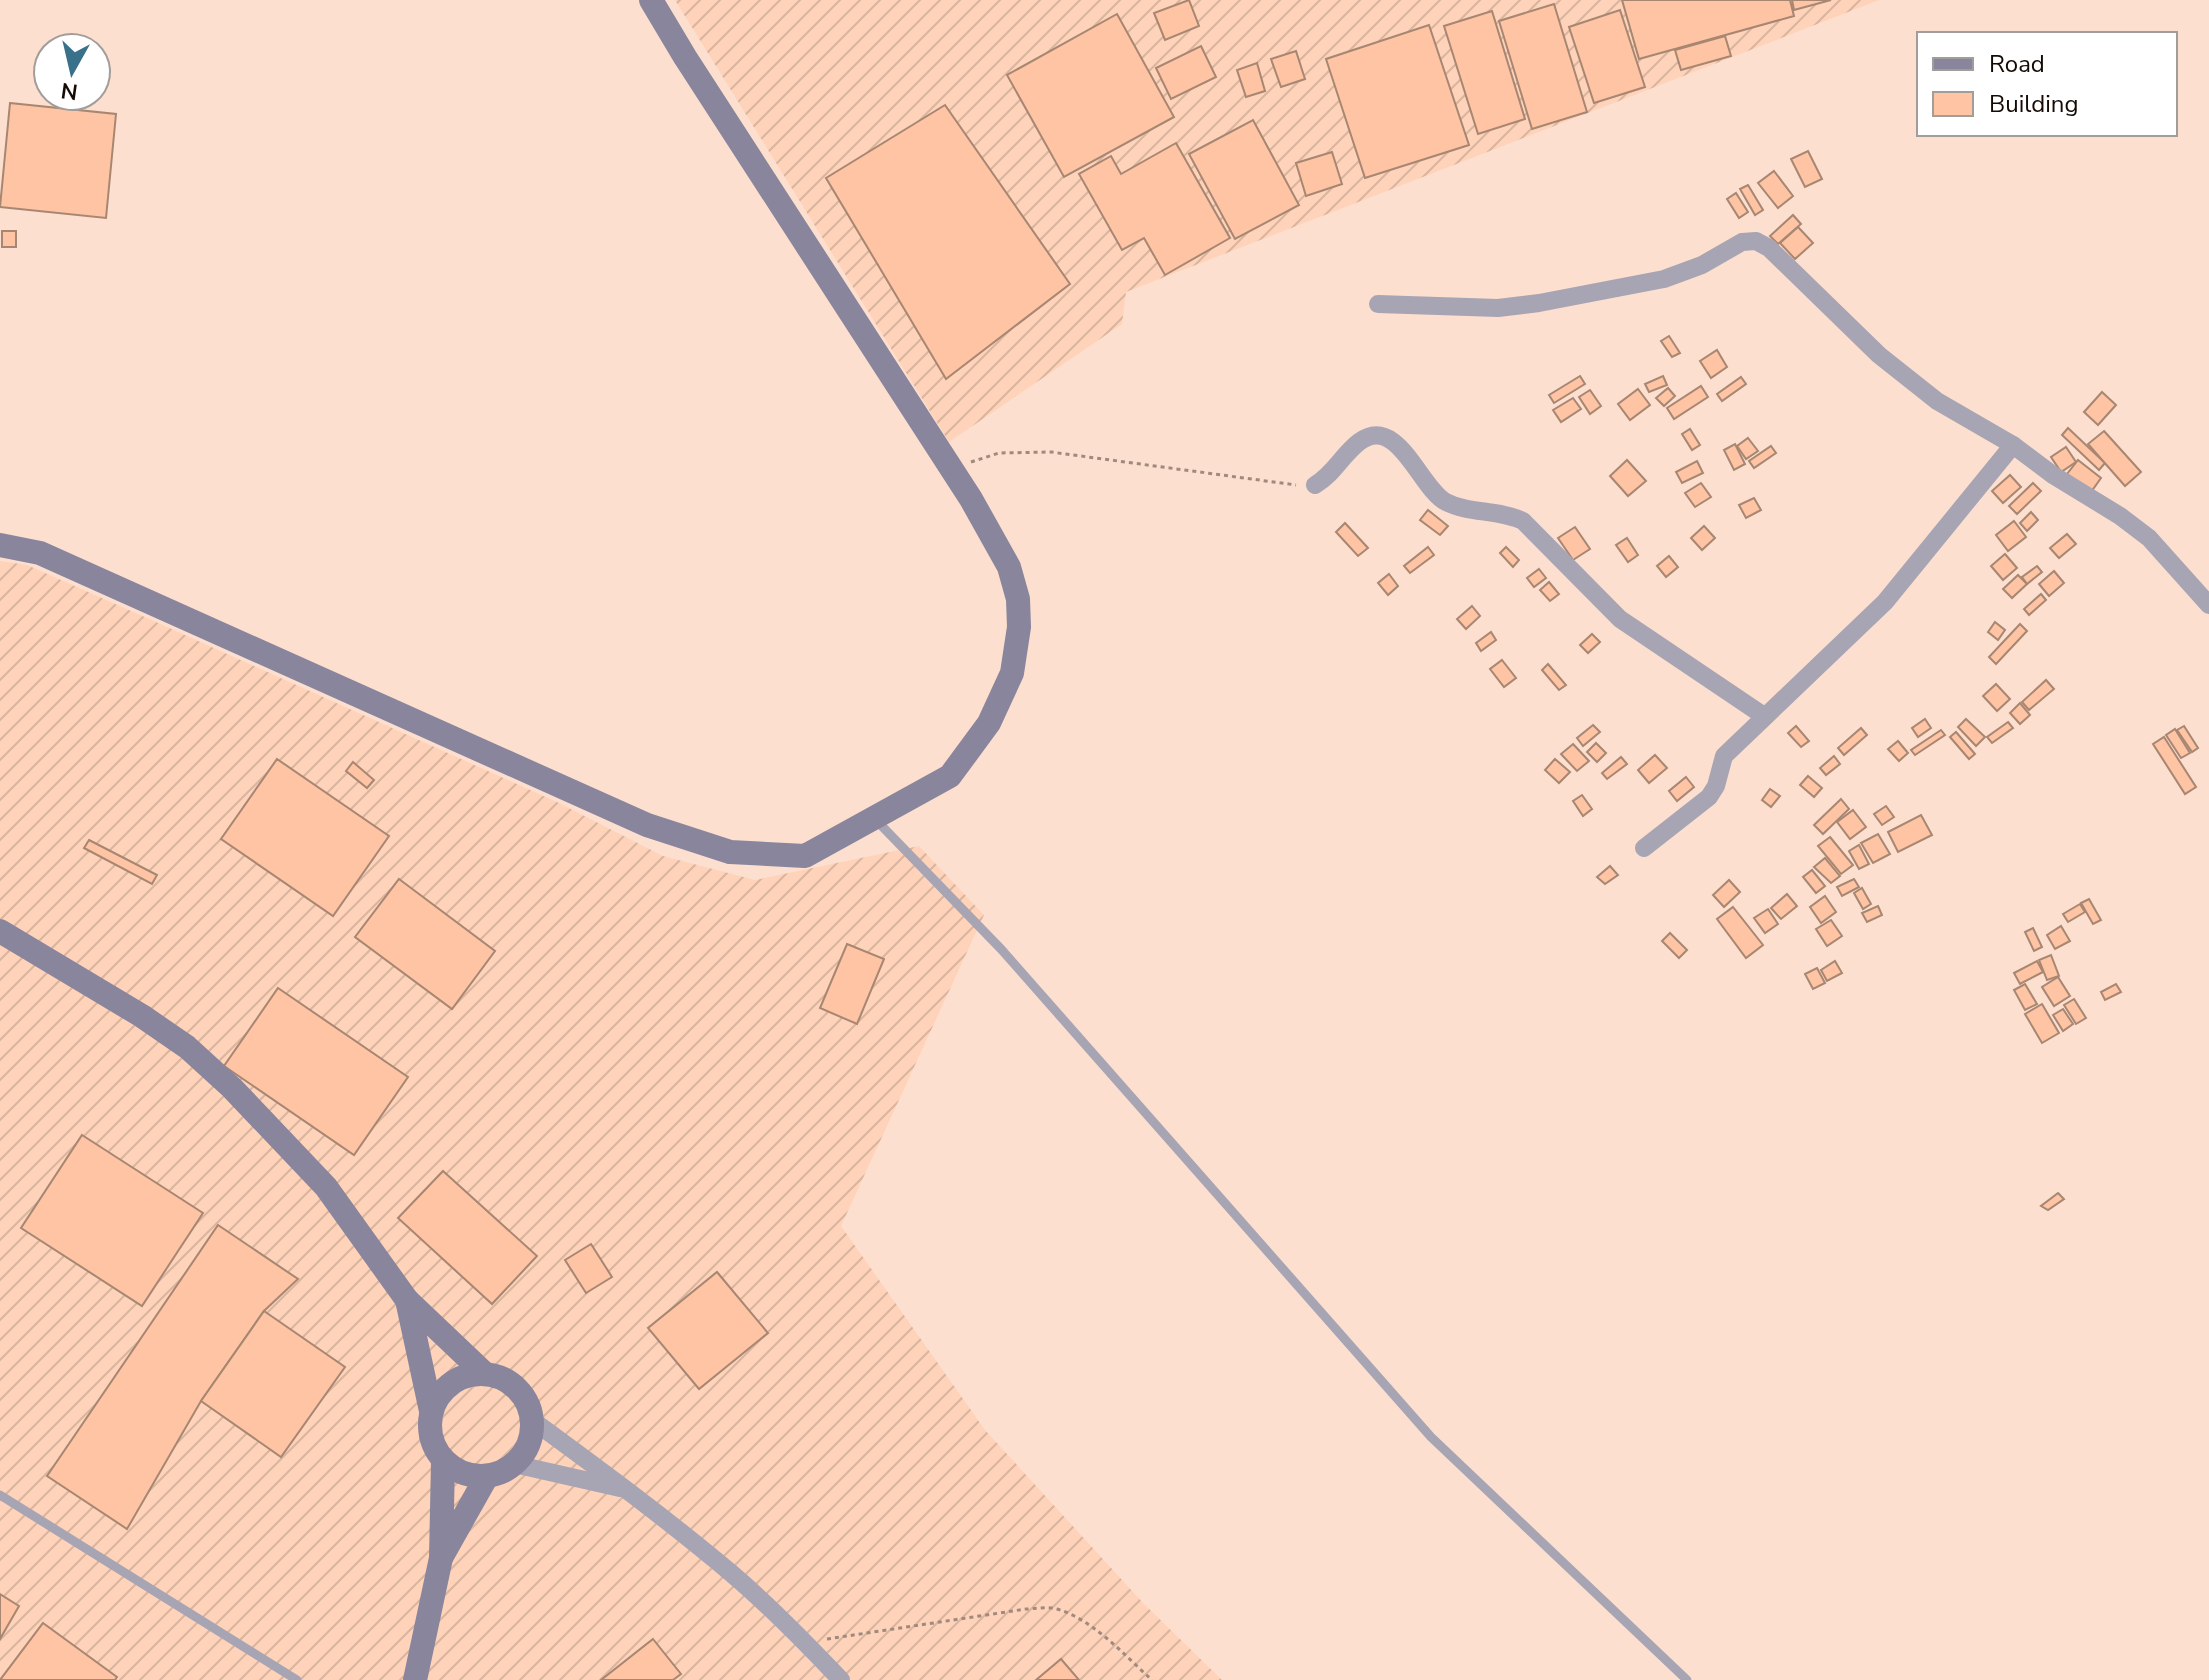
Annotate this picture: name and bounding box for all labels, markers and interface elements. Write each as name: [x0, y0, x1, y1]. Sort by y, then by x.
north arrow: [32, 32, 112, 112]
legend: [1917, 32, 2177, 136]
text: Road: [1989, 48, 2045, 80]
text: N: [59, 75, 80, 107]
text: Building: [1989, 88, 2079, 120]

